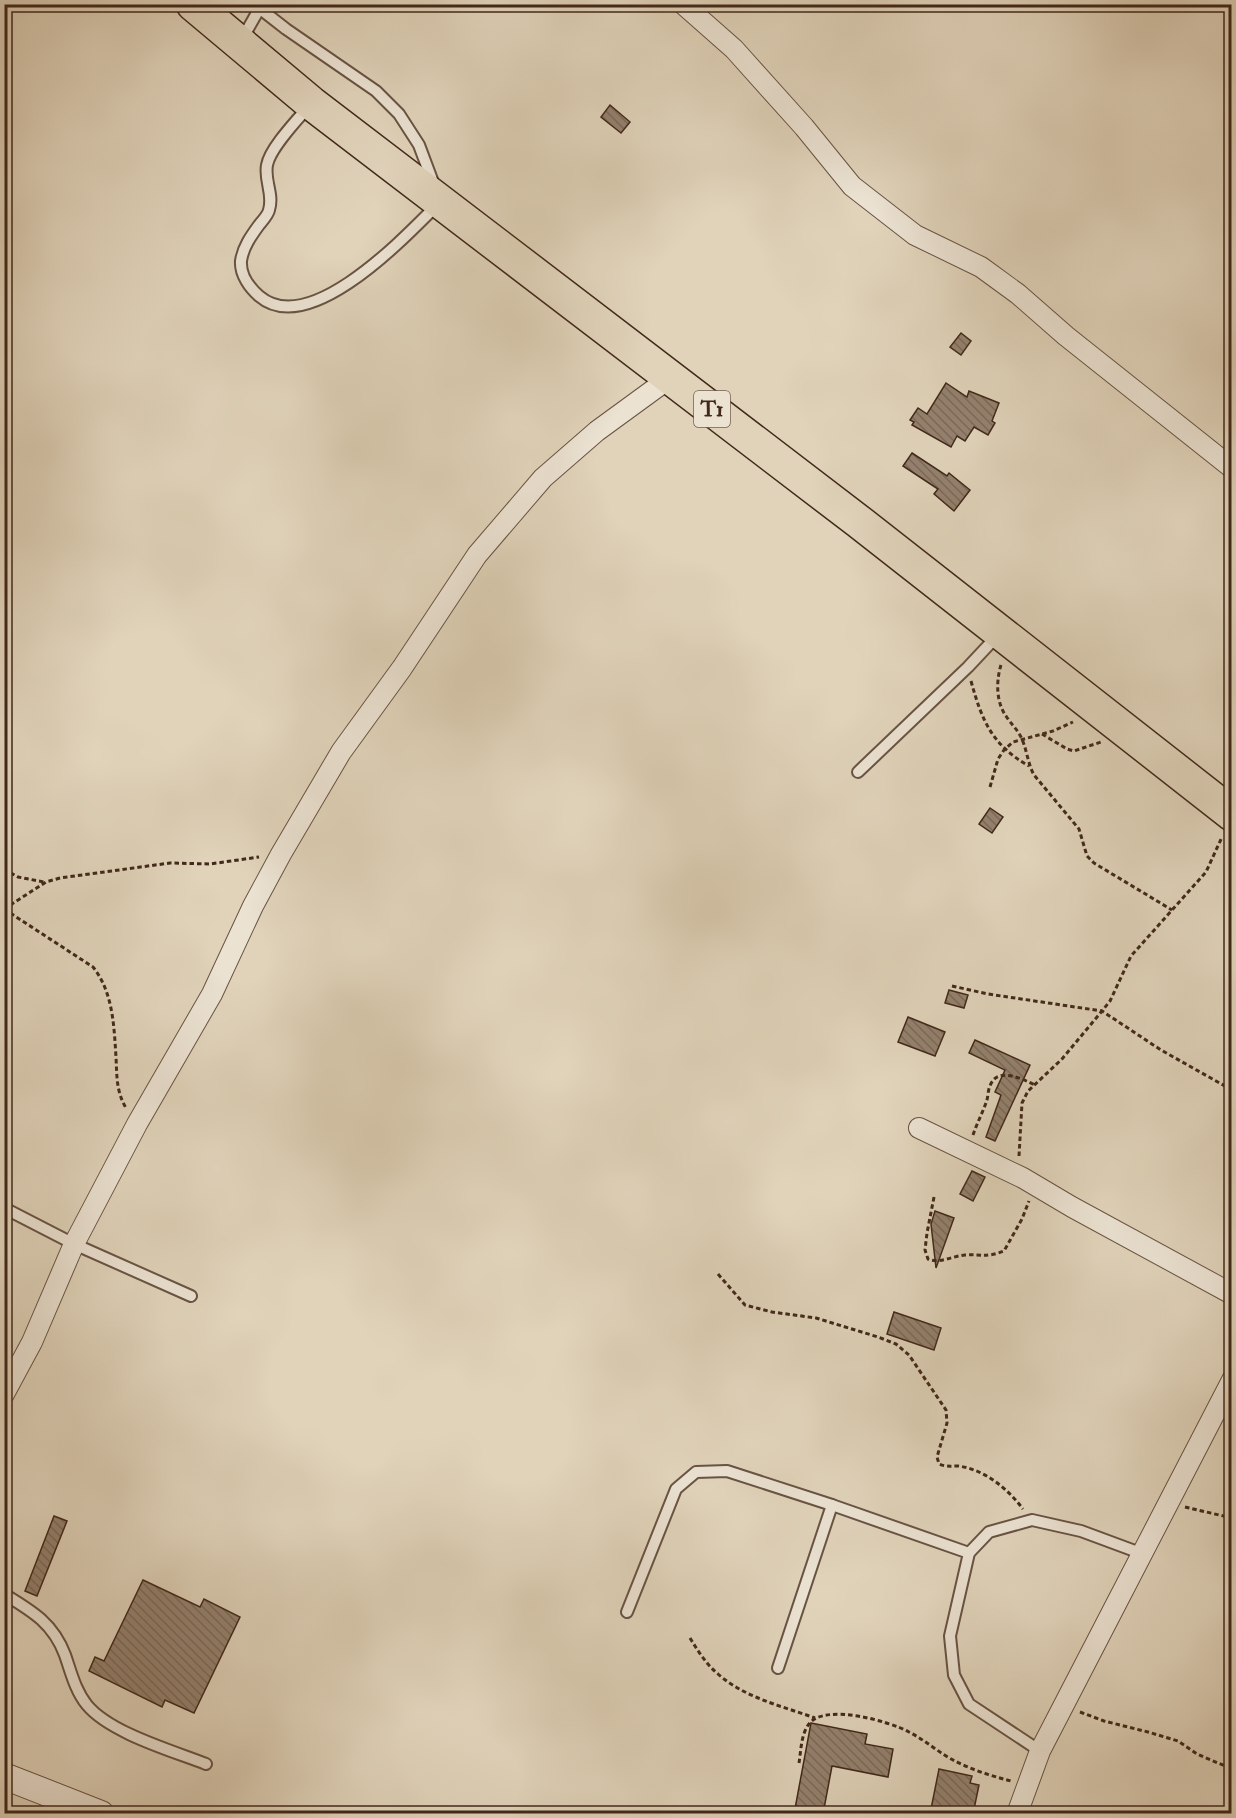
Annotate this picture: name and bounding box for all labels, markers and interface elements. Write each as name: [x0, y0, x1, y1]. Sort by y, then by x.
road number: T1: [694, 391, 730, 427]

